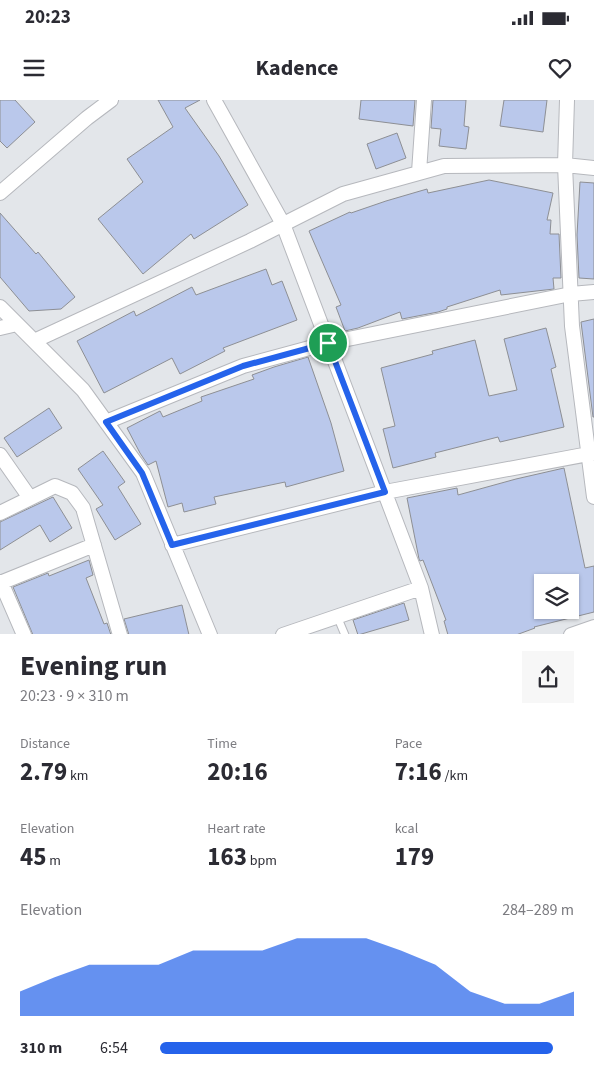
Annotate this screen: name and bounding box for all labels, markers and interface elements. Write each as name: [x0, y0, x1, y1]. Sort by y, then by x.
text: 20:23: [25, 4, 71, 31]
text: Kadence: [256, 52, 338, 84]
icon: menu: [20, 54, 48, 82]
icon: heart: [546, 54, 574, 82]
pin: [307, 322, 349, 364]
icon: arrive: [314, 329, 342, 357]
map controls: [534, 574, 579, 619]
button: layers: [534, 574, 579, 619]
text: Evening run: [20, 646, 167, 686]
button: share: [522, 651, 574, 703]
text: 20:23 · 9 × 310 m: [20, 685, 129, 707]
text: Distance: [20, 734, 70, 754]
text: Time: [207, 734, 237, 754]
text: Pace: [395, 734, 422, 754]
text: 2.79: [20, 754, 67, 790]
text: 20:16: [207, 754, 268, 790]
text: 7:16: [395, 754, 442, 790]
text: km: [67, 766, 88, 786]
text: /km: [442, 766, 468, 786]
text: Elevation: [20, 819, 75, 839]
text: Heart rate: [207, 819, 266, 839]
text: kcal: [395, 819, 418, 839]
text: 45: [20, 839, 46, 875]
text: 163: [207, 839, 247, 875]
text: 179: [395, 839, 434, 875]
text: m: [46, 851, 61, 871]
text: bpm: [247, 851, 277, 871]
text: Elevation: [20, 899, 82, 921]
text: 284–289 m: [502, 899, 574, 921]
text: 310 m: [20, 1037, 62, 1059]
text: 6:54: [100, 1037, 128, 1059]

